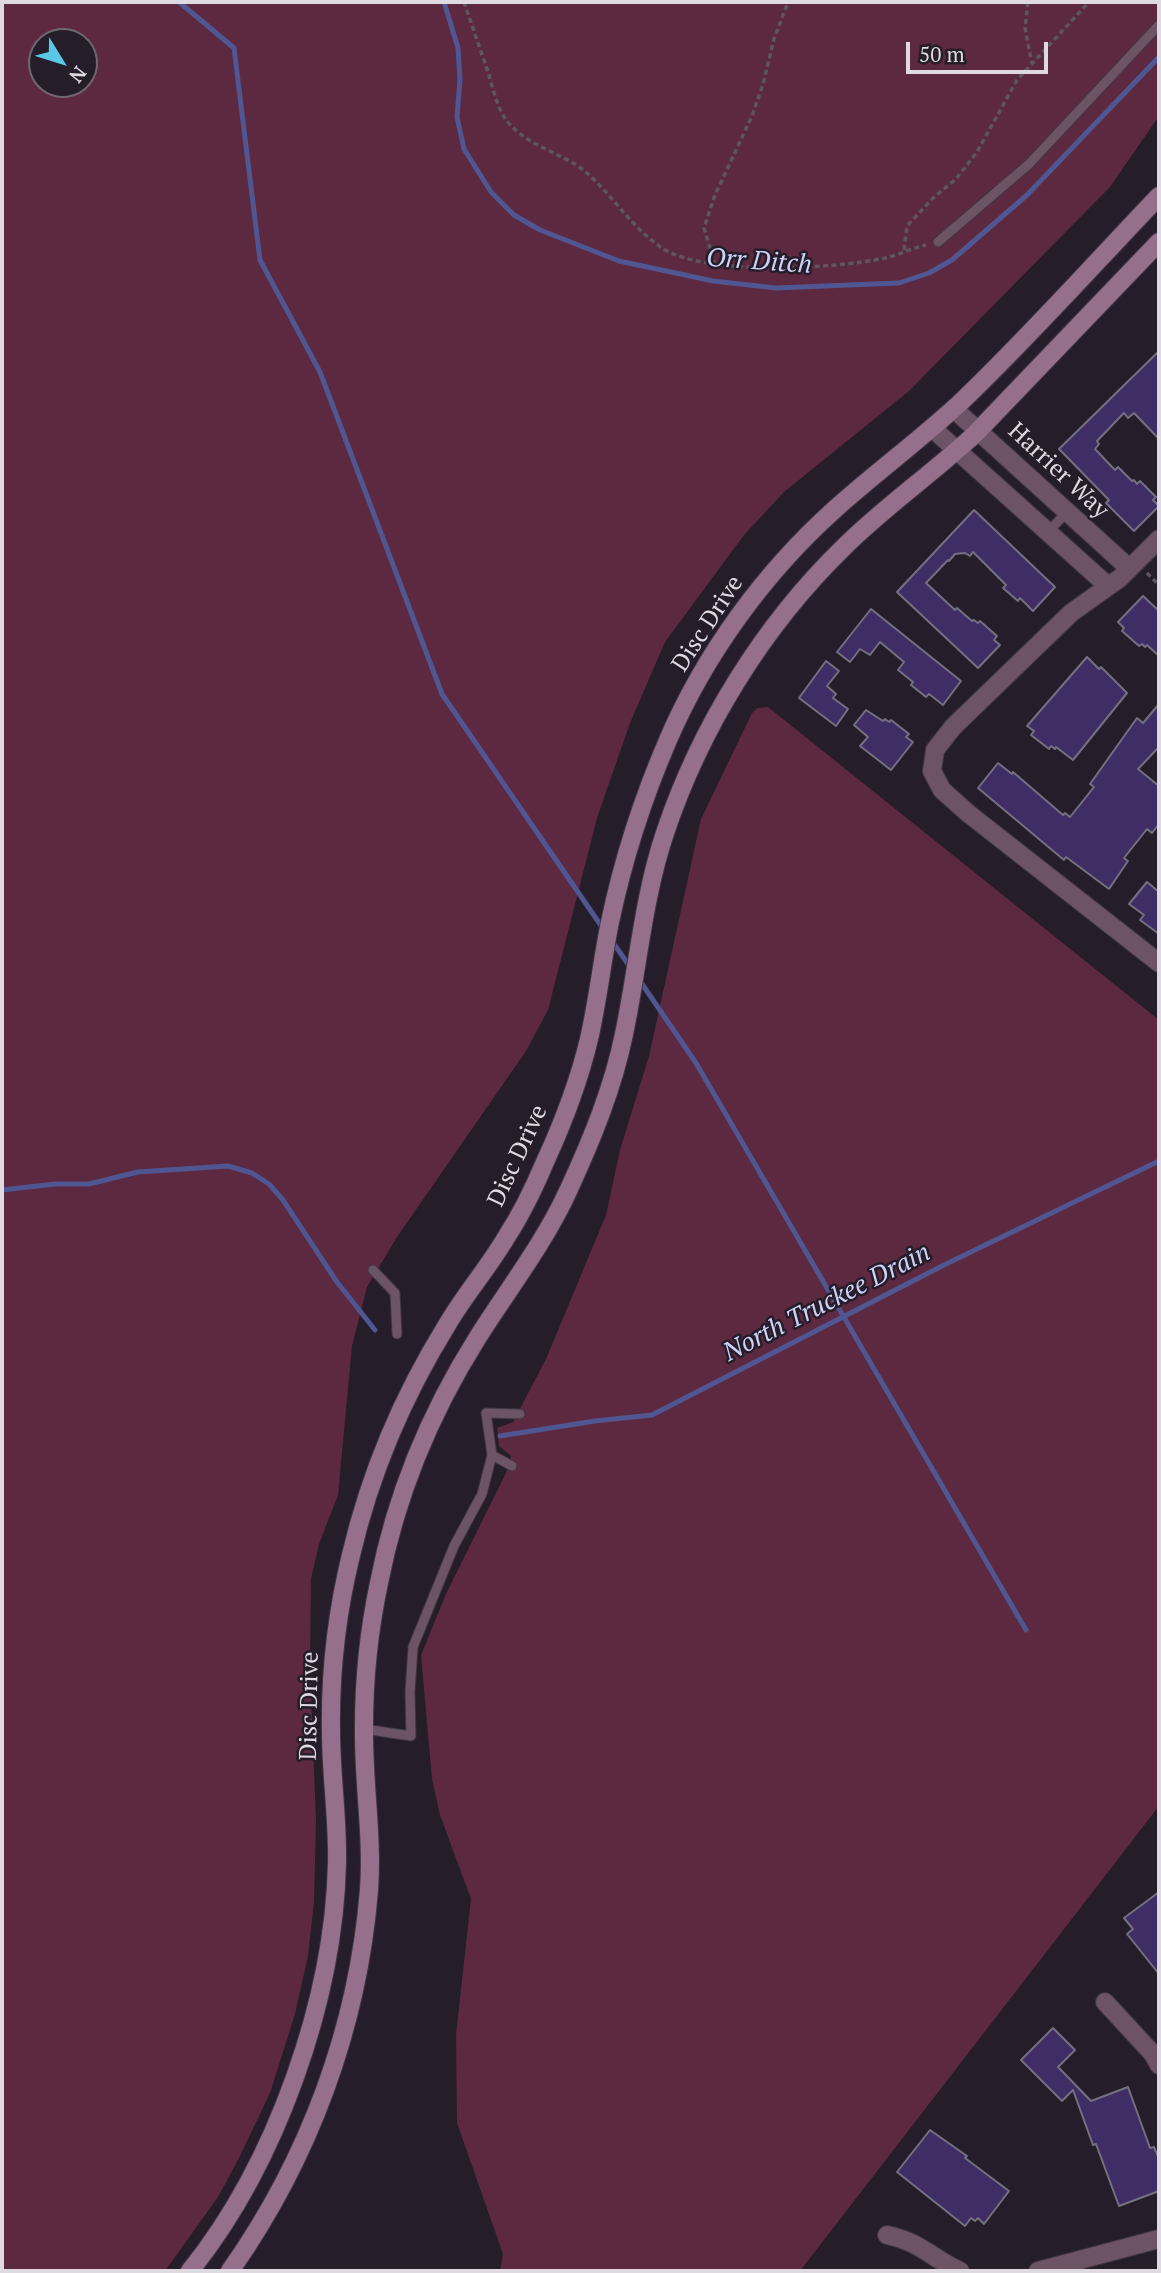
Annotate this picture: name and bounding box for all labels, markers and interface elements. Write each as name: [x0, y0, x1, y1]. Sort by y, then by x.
north arrow: [28, 28, 98, 98]
scale bar: [909, 28, 1051, 72]
text: 50 m: [919, 40, 965, 68]
text: N: [64, 62, 93, 88]
water label: Orr Ditch: [705, 243, 813, 281]
street label: Harrier Way: [1002, 417, 1114, 525]
street label: Disc Drive: [666, 571, 750, 677]
street label: Disc Drive: [482, 1101, 554, 1211]
water label: North Truckee Drain: [718, 1237, 936, 1369]
street label: Disc Drive: [295, 1651, 325, 1761]

